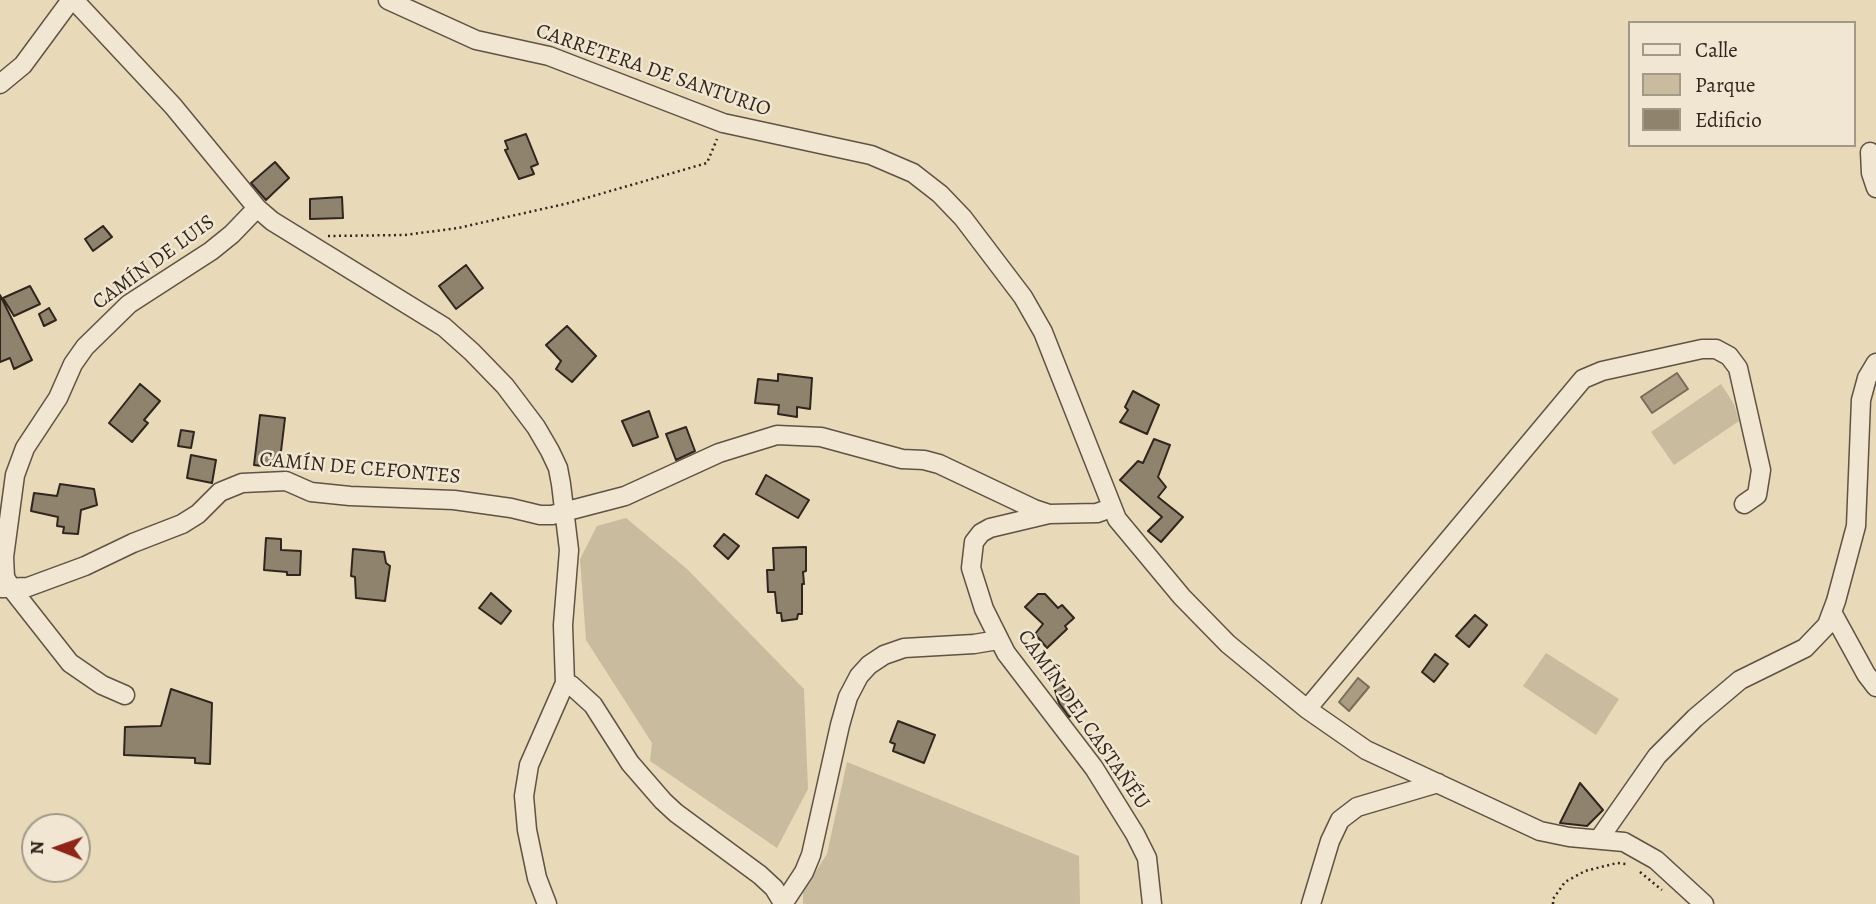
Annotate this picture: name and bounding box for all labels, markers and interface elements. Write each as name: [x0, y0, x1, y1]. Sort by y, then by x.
street label: CARRETERA DE SANTURIO: [532, 19, 774, 123]
legend: [1628, 21, 1855, 147]
text: Calle: [1695, 36, 1738, 64]
text: Parque: [1695, 71, 1755, 99]
text: Edificio: [1695, 106, 1762, 134]
street label: CAMÍN DE LUIS: [88, 210, 220, 316]
street label: CAMÍN DE CEFONTES: [258, 448, 462, 490]
street label: CAMÍN DEL CASTAÑÉU: [1011, 625, 1155, 815]
north arrow: [21, 813, 91, 883]
text: N: [24, 841, 50, 855]

